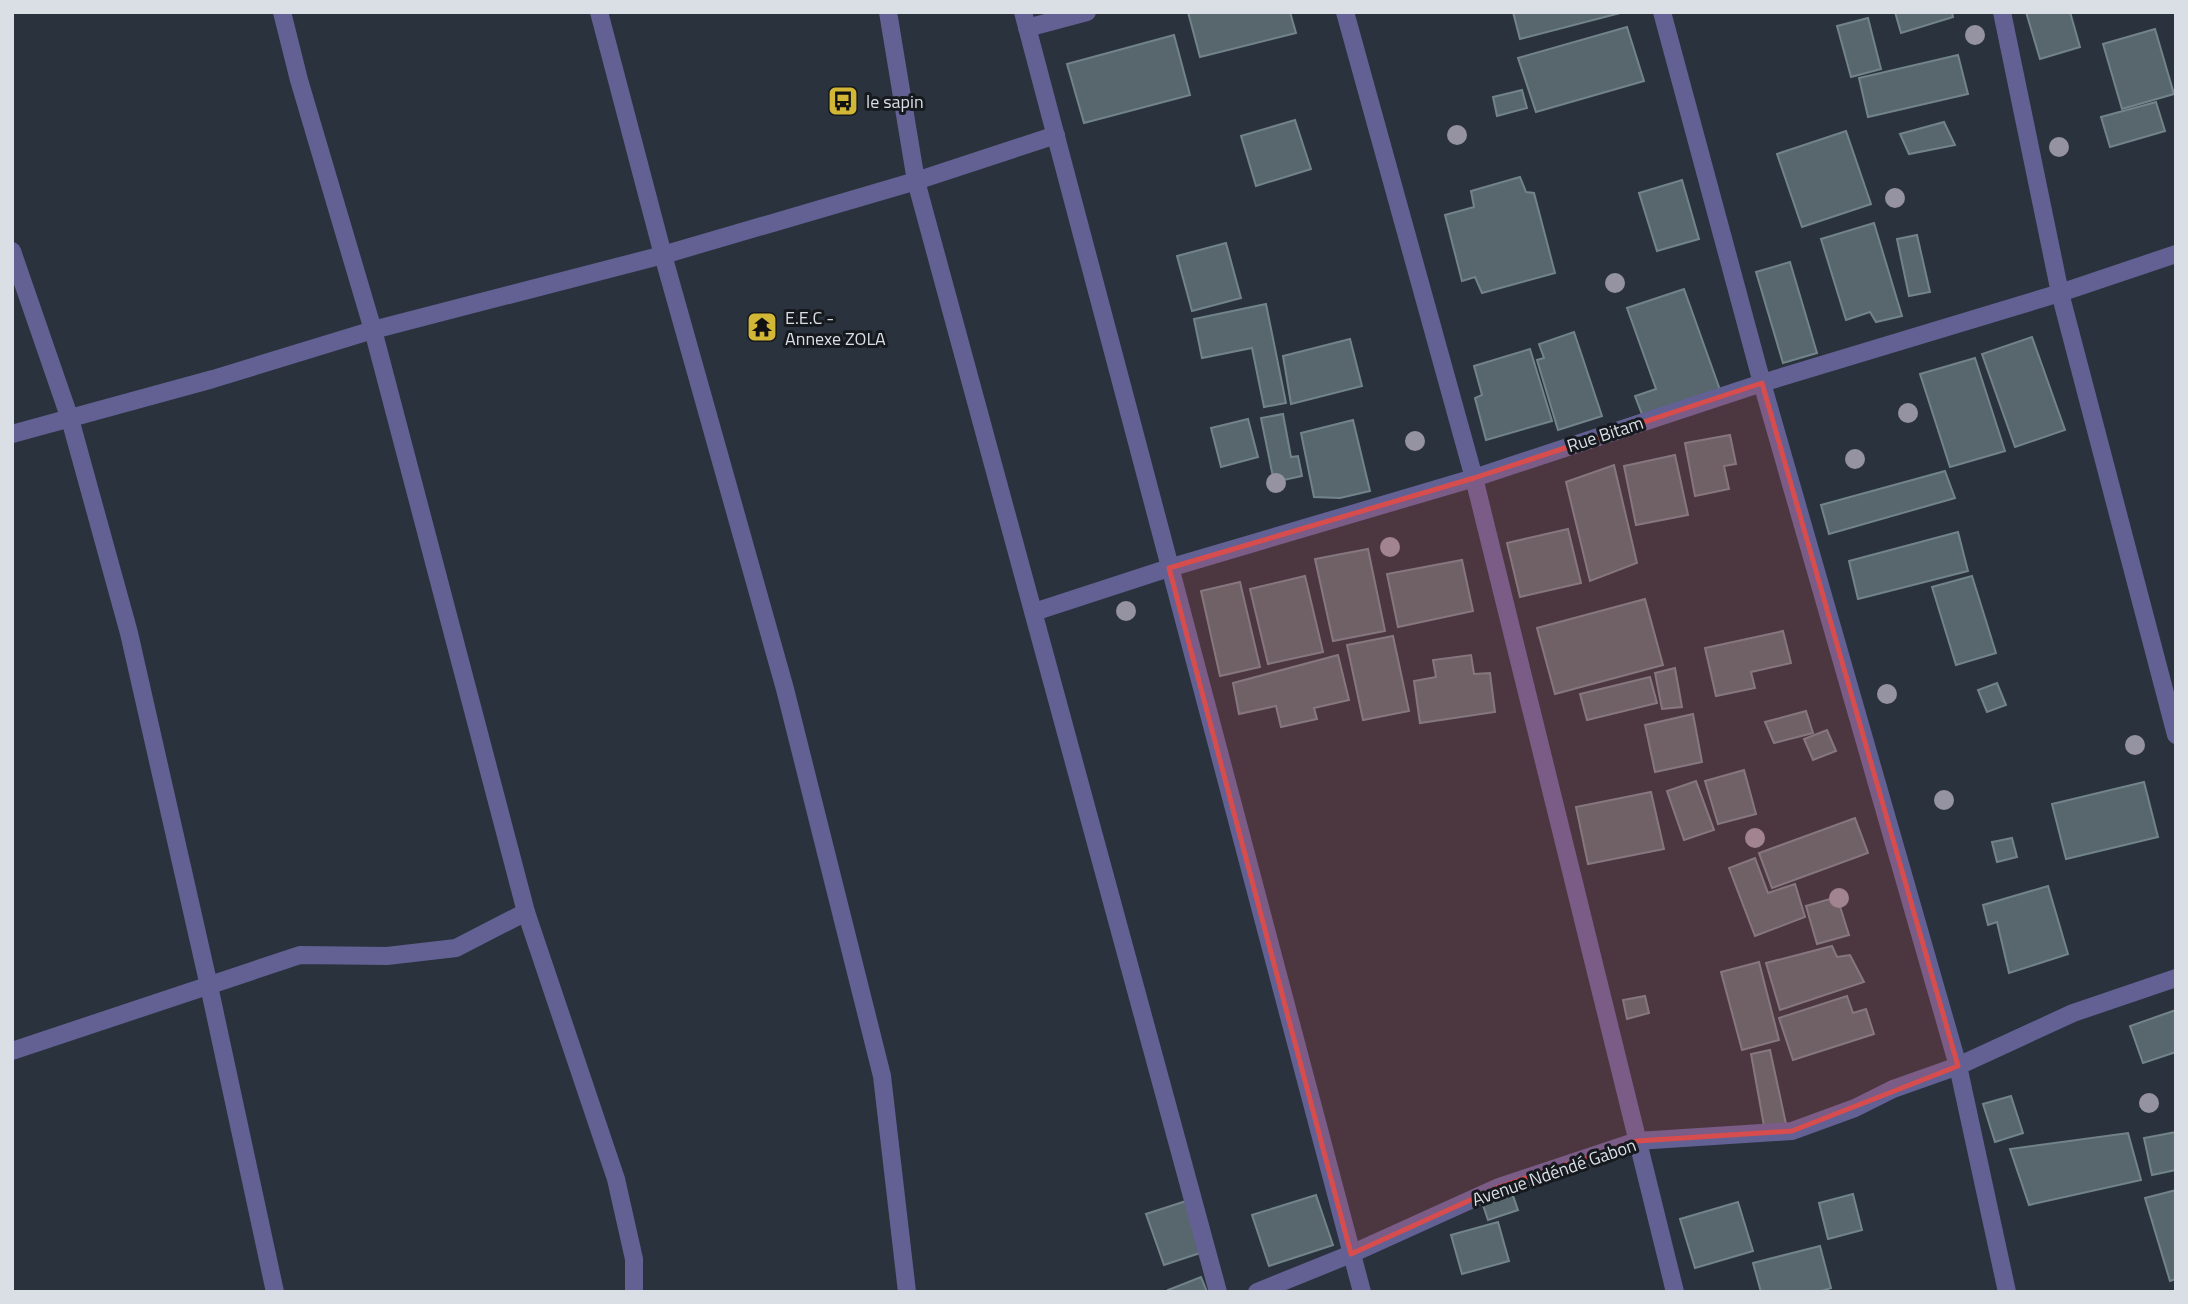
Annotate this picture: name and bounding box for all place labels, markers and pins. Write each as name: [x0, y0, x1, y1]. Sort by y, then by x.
bus stop icon: le sapin: [826, 84, 860, 118]
place label: le sapin: [866, 88, 924, 115]
place label: E.E.C - Annexe ZOLA: [785, 304, 886, 352]
temple icon: E.E.C - Annexe ZOLA: [745, 310, 779, 344]

